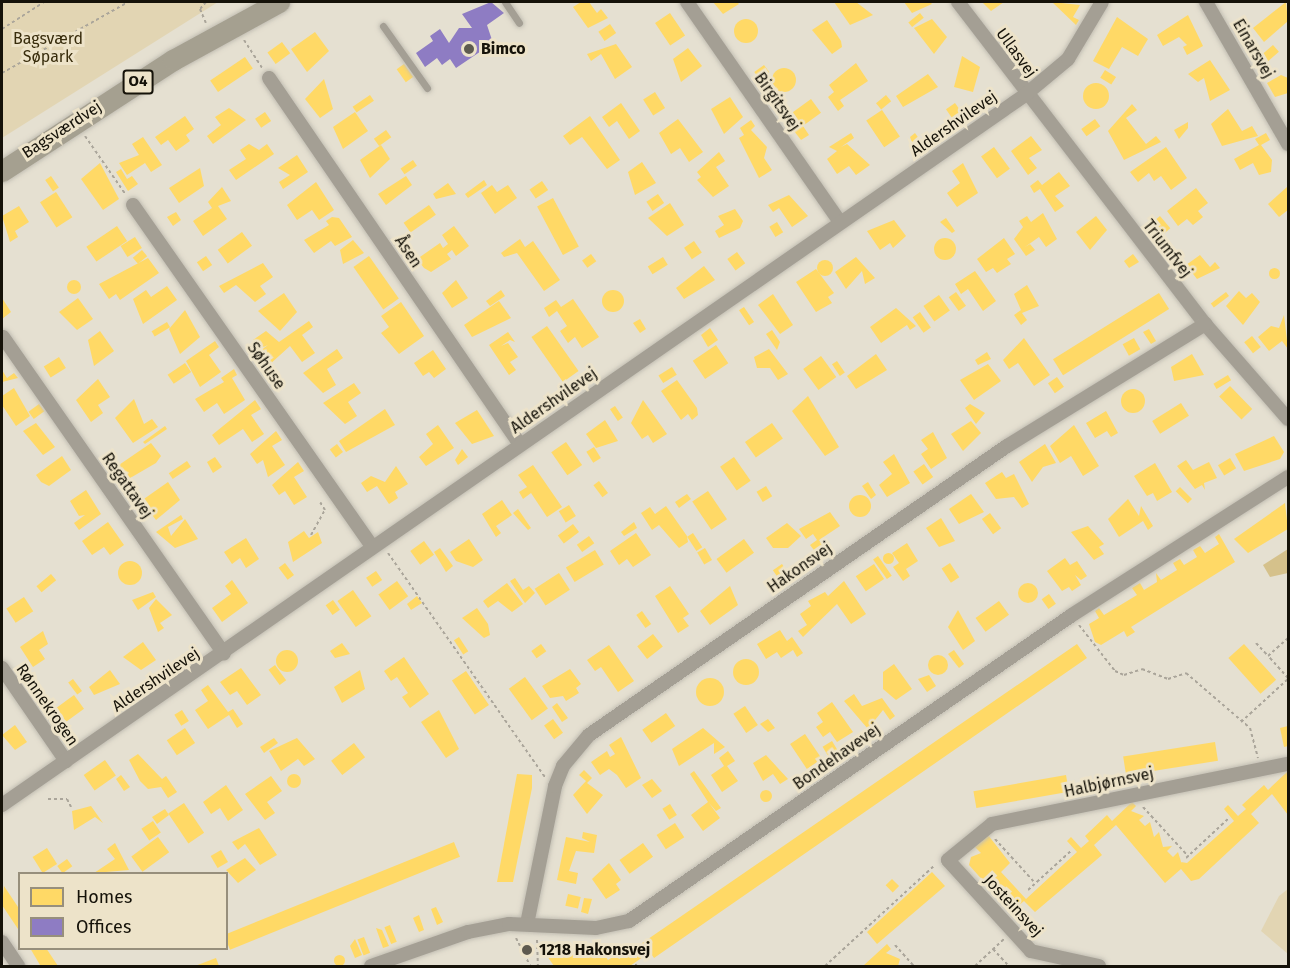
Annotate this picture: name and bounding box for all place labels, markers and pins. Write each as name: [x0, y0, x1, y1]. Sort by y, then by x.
place label: Bimco: [481, 39, 526, 59]
marker: Bimco: [462, 42, 476, 56]
place label: 1218 Hakonsvej: [539, 940, 650, 960]
marker: 1218 Hakonsvej: [520, 943, 534, 957]

